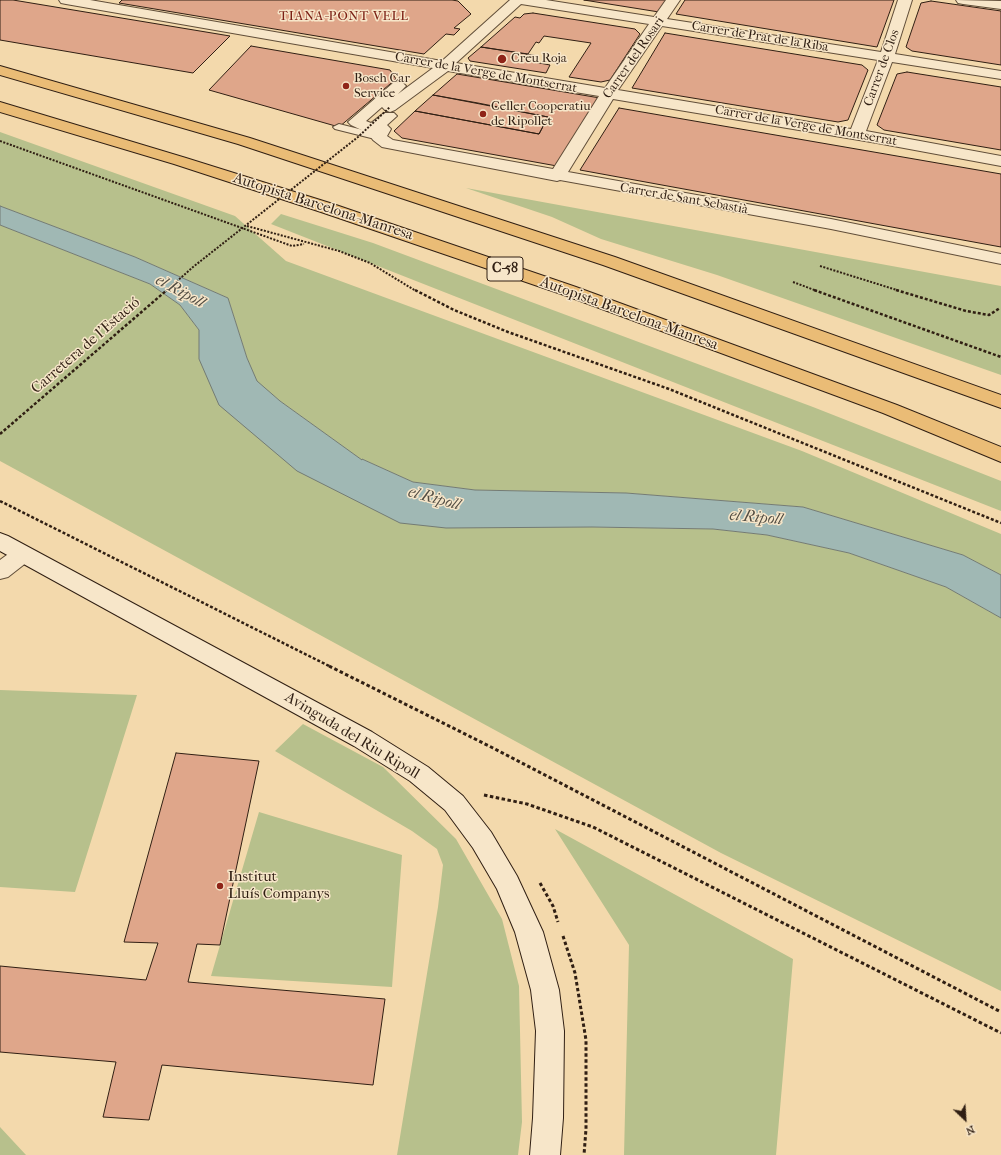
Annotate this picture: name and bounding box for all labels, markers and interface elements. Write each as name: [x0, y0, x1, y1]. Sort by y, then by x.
district label: TIANA-PONT VELL: [279, 9, 409, 25]
street label: Carrer del Rosari: [600, 14, 668, 102]
street label: Carrer de Prat de la Riba: [690, 18, 830, 56]
street label: Carrer de Clos: [861, 28, 903, 108]
street label: Carrer de la Verge de Montserrat: [394, 49, 578, 97]
place label: Creu Roja: [511, 51, 567, 67]
marker: Creu Roja: [496, 53, 508, 65]
place label: Bosch Car Service: [354, 71, 410, 102]
marker: Bosch Car Service: [341, 81, 351, 91]
place label: Celler Cooperatiu de Ripollet: [491, 99, 591, 130]
street label: Carrer de la Verge de Montserrat: [714, 102, 898, 150]
marker: Celler Cooperatiu de Ripollet: [478, 109, 488, 119]
street label: Autopista Barcelona-Manresa: [231, 169, 415, 245]
street label: Carrer de Sant Sebastià: [619, 180, 749, 218]
road number: C-58: [487, 257, 523, 281]
water label: el Ripoll: [152, 271, 208, 313]
street label: Autopista Barcelona-Manresa: [538, 273, 720, 355]
street label: Carretera de l'Estació: [28, 294, 144, 398]
water label: el Ripoll: [406, 483, 462, 515]
water label: el Ripoll: [729, 506, 783, 530]
street label: Avinguda del Riu Ripoll: [281, 689, 423, 783]
place label: Institut Lluís Companys: [228, 868, 330, 903]
marker: Institut Lluís Companys: [215, 881, 225, 891]
north arrow: [945, 1099, 985, 1139]
text: N: [964, 1123, 977, 1138]

